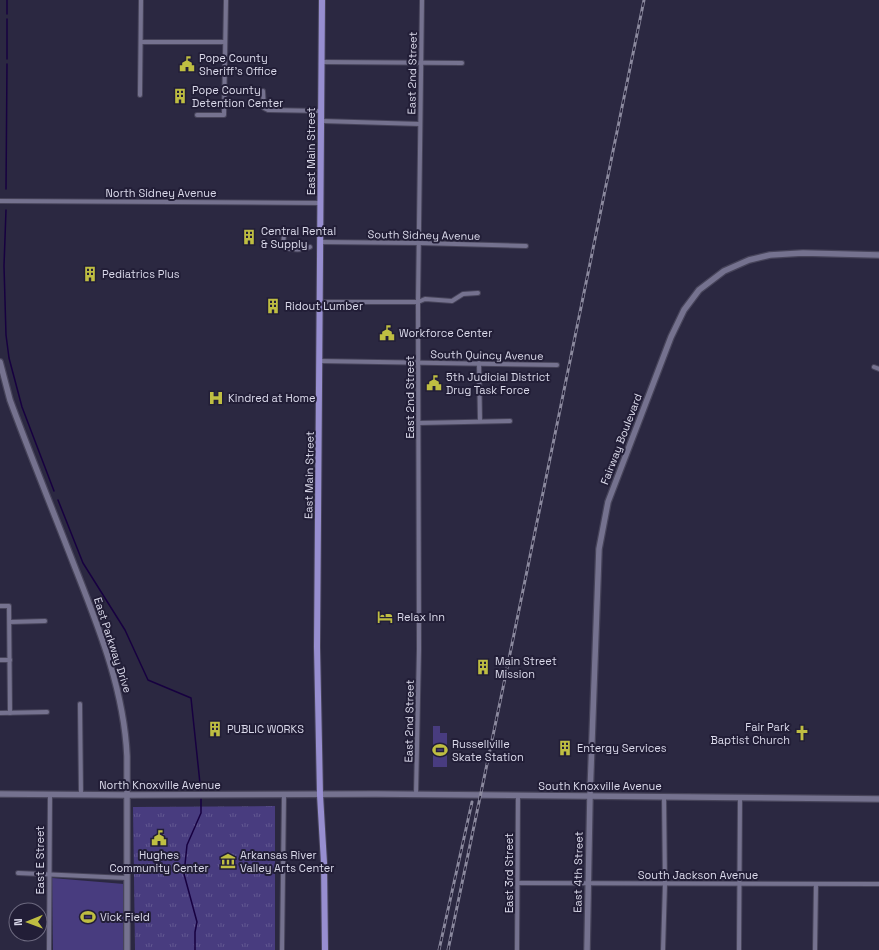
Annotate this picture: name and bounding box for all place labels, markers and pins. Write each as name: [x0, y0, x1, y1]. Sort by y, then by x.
place label: Pope County Sheriff's Office: [199, 51, 277, 78]
public building icon: Pope County Sheriff's Office: [178, 55, 196, 73]
place label: Pope County Detention Center: [192, 83, 283, 110]
building icon: Pope County Detention Center: [171, 87, 189, 105]
place label: Central Rental & Supply: [261, 224, 336, 251]
building icon: Central Rental & Supply: [240, 228, 258, 246]
building icon: Pediatrics Plus: [81, 265, 99, 283]
place label: Pediatrics Plus: [102, 267, 180, 281]
building icon: Ridout Lumber: [264, 297, 282, 315]
place label: Ridout Lumber: [285, 299, 363, 313]
public building icon: Workforce Center: [378, 324, 396, 342]
place label: Workforce Center: [399, 326, 492, 340]
place label: 5th Judicial District Drug Task Force: [446, 370, 550, 397]
public building icon: 5th Judicial District Drug Task Force: [425, 374, 443, 392]
hospital icon: Kindred at Home: [207, 389, 225, 407]
place label: Kindred at Home: [228, 391, 315, 405]
hotel icon: Relax Inn: [376, 608, 394, 626]
place label: Relax Inn: [397, 610, 445, 624]
place label: Main Street Mission: [495, 654, 557, 681]
building icon: Main Street Mission: [474, 658, 492, 676]
building icon: PUBLIC WORKS: [206, 720, 224, 738]
place label: Fair Park Baptist Church: [711, 720, 790, 747]
place label: PUBLIC WORKS: [227, 722, 304, 736]
church icon: Fair Park Baptist Church: [793, 724, 811, 742]
place label: Russellville Skate Station: [452, 737, 524, 764]
building icon: Entergy Services: [556, 739, 574, 757]
sports icon: Russellville Skate Station: [431, 741, 449, 759]
place label: Entergy Services: [577, 741, 667, 755]
public building icon: Hughes Community Center: [150, 829, 168, 847]
place label: Hughes Community Center: [109, 848, 209, 875]
place label: Arkansas River Valley Arts Center: [240, 848, 335, 875]
museum icon: Arkansas River Valley Arts Center: [219, 852, 237, 870]
sports icon: Vick Field: [79, 908, 97, 926]
place label: Vick Field: [100, 910, 150, 924]

